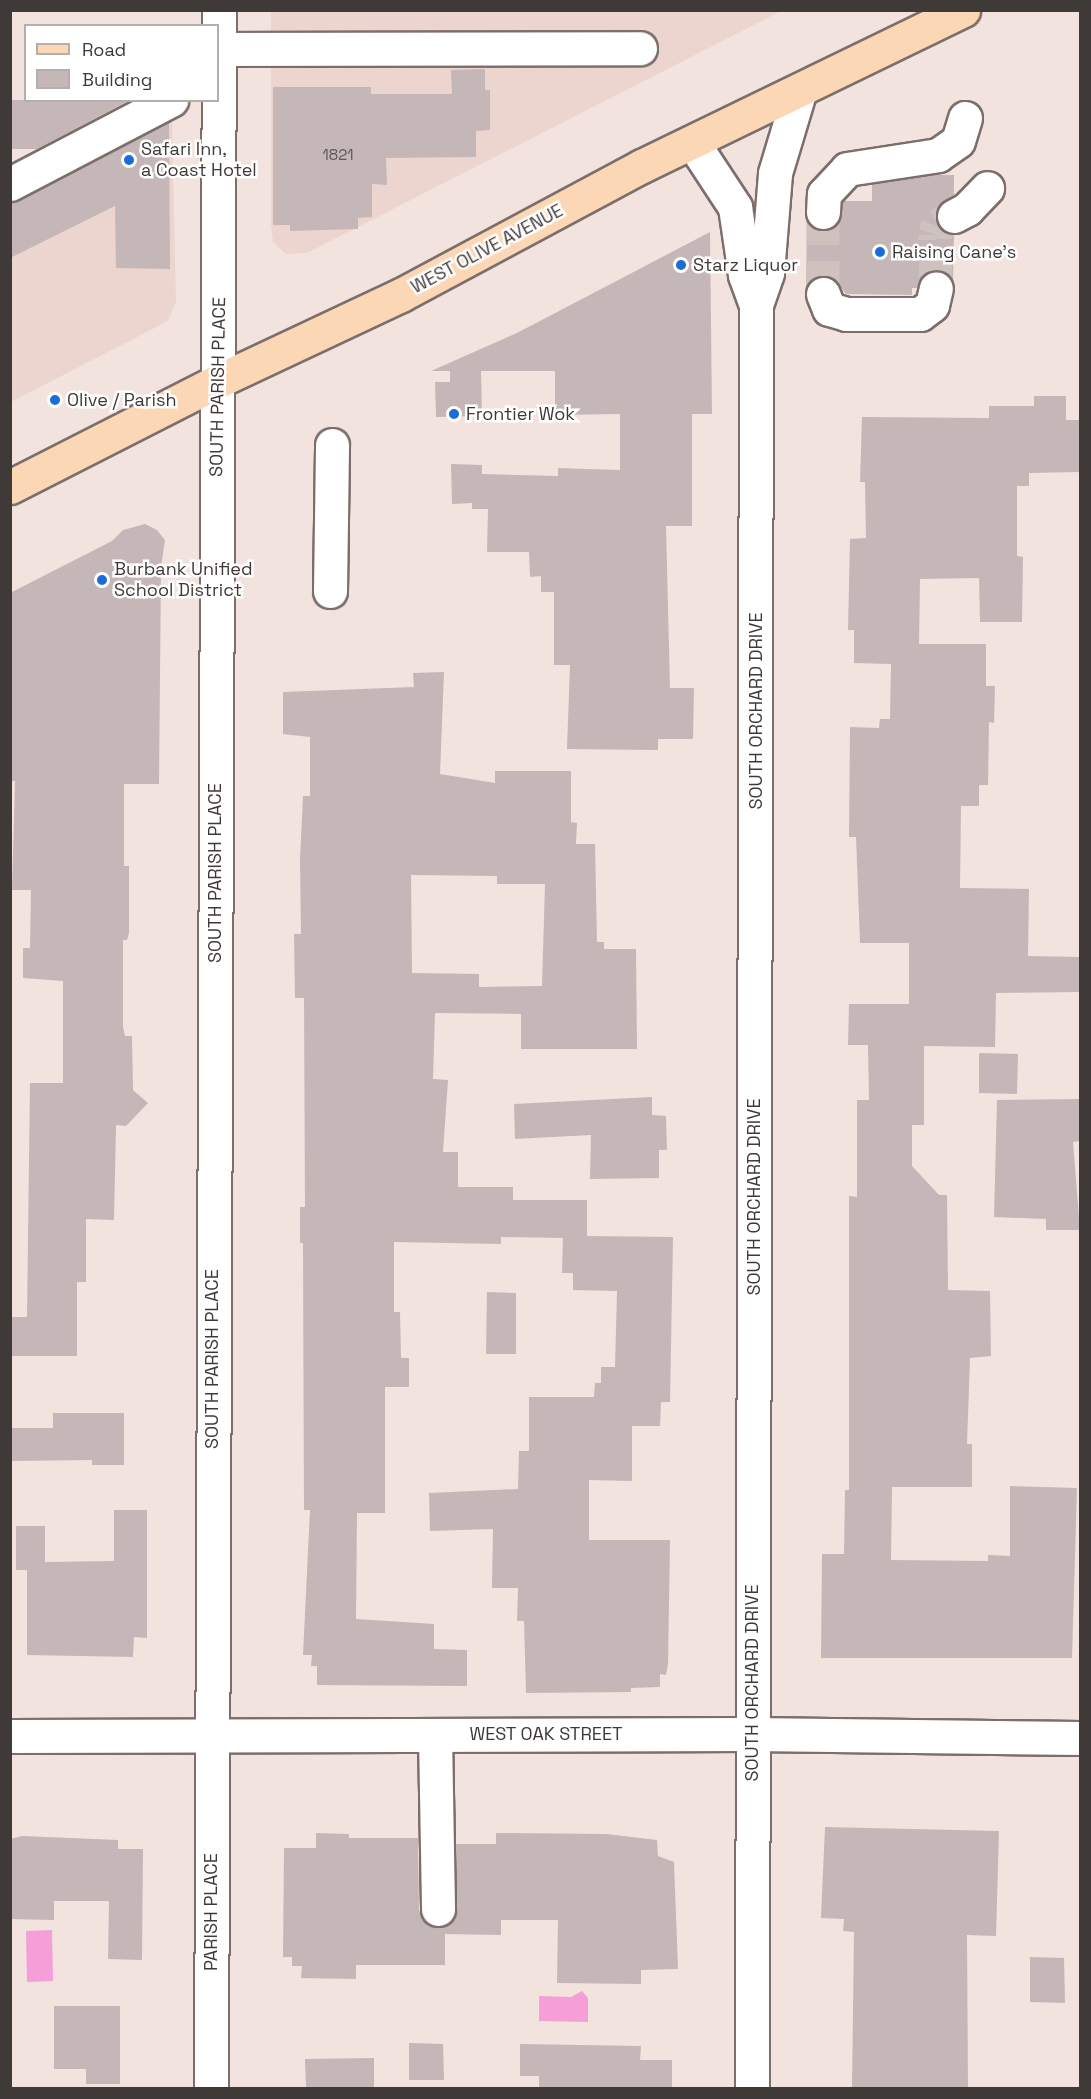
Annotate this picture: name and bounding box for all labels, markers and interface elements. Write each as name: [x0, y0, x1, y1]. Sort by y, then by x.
legend: [24, 24, 219, 102]
text: Road: [82, 38, 126, 61]
text: Building: [82, 68, 152, 91]
place label: Safari Inn, a Coast Hotel: [141, 139, 257, 182]
house number: 1821: [323, 146, 353, 164]
marker: Safari Inn, a Coast Hotel: [122, 153, 136, 167]
street label: WEST OLIVE AVENUE: [407, 200, 567, 298]
place label: Raising Cane's: [892, 241, 1016, 263]
marker: Raising Cane's: [873, 245, 887, 259]
place label: Starz Liquor: [693, 254, 798, 276]
marker: Starz Liquor: [674, 258, 688, 272]
street label: SOUTH PARISH PLACE: [206, 297, 230, 477]
place label: Olive / Parish: [67, 389, 176, 411]
marker: Olive / Parish: [48, 393, 62, 407]
place label: Frontier Wok: [466, 403, 575, 425]
marker: Frontier Wok: [447, 407, 461, 421]
place label: Burbank Unified School District: [114, 559, 253, 602]
marker: Burbank Unified School District: [95, 573, 109, 587]
street label: SOUTH ORCHARD DRIVE: [745, 612, 767, 810]
street label: SOUTH PARISH PLACE: [204, 783, 226, 963]
street label: SOUTH ORCHARD DRIVE: [743, 1098, 765, 1296]
street label: SOUTH PARISH PLACE: [201, 1269, 223, 1449]
street label: SOUTH ORCHARD DRIVE: [741, 1584, 763, 1782]
street label: WEST OAK STREET: [469, 1723, 623, 1745]
street label: PARISH PLACE: [200, 1853, 222, 1971]

